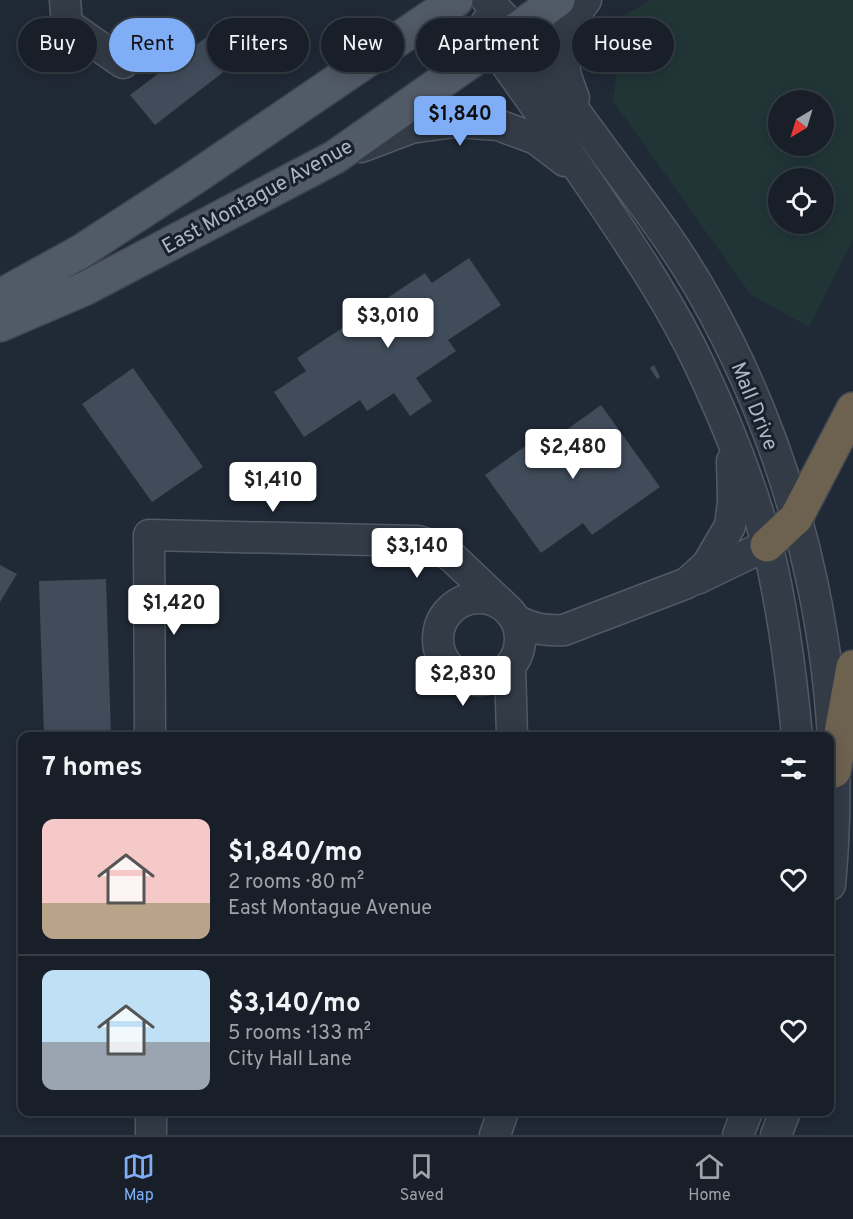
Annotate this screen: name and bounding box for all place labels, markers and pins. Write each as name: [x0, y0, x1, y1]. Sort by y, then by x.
pin: $1,840: [411, 96, 509, 147]
pin: $3,010: [339, 298, 437, 349]
pin: $2,480: [524, 429, 622, 480]
pin: $1,410: [224, 462, 322, 513]
pin: $3,140: [368, 528, 466, 579]
pin: $1,420: [125, 585, 223, 636]
pin: $2,830: [414, 656, 512, 707]

